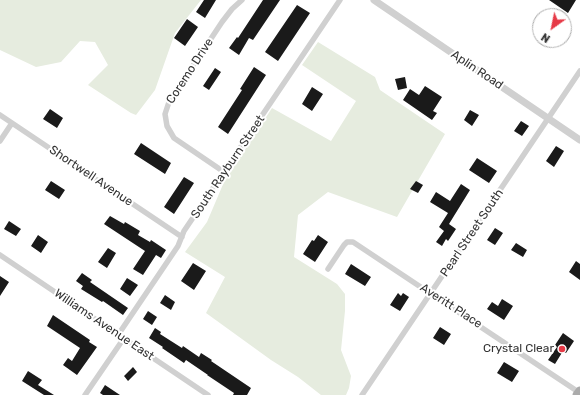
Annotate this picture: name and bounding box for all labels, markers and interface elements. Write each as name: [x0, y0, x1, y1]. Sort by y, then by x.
north arrow: [532, 8, 572, 48]
text: N: [539, 30, 553, 45]
street label: Coremo Drive: [163, 35, 217, 107]
street label: Aplin Road: [448, 47, 506, 93]
street label: South Rayburn Street: [188, 113, 268, 221]
street label: Shortwell Avenue: [46, 143, 136, 209]
street label: Pearl Street South: [437, 186, 507, 280]
street label: Averitt Place: [417, 281, 485, 331]
street label: Williams Avenue East: [51, 286, 157, 364]
place label: Crystal Clear: [483, 342, 554, 356]
marker: Crystal Clear: [557, 344, 567, 354]

